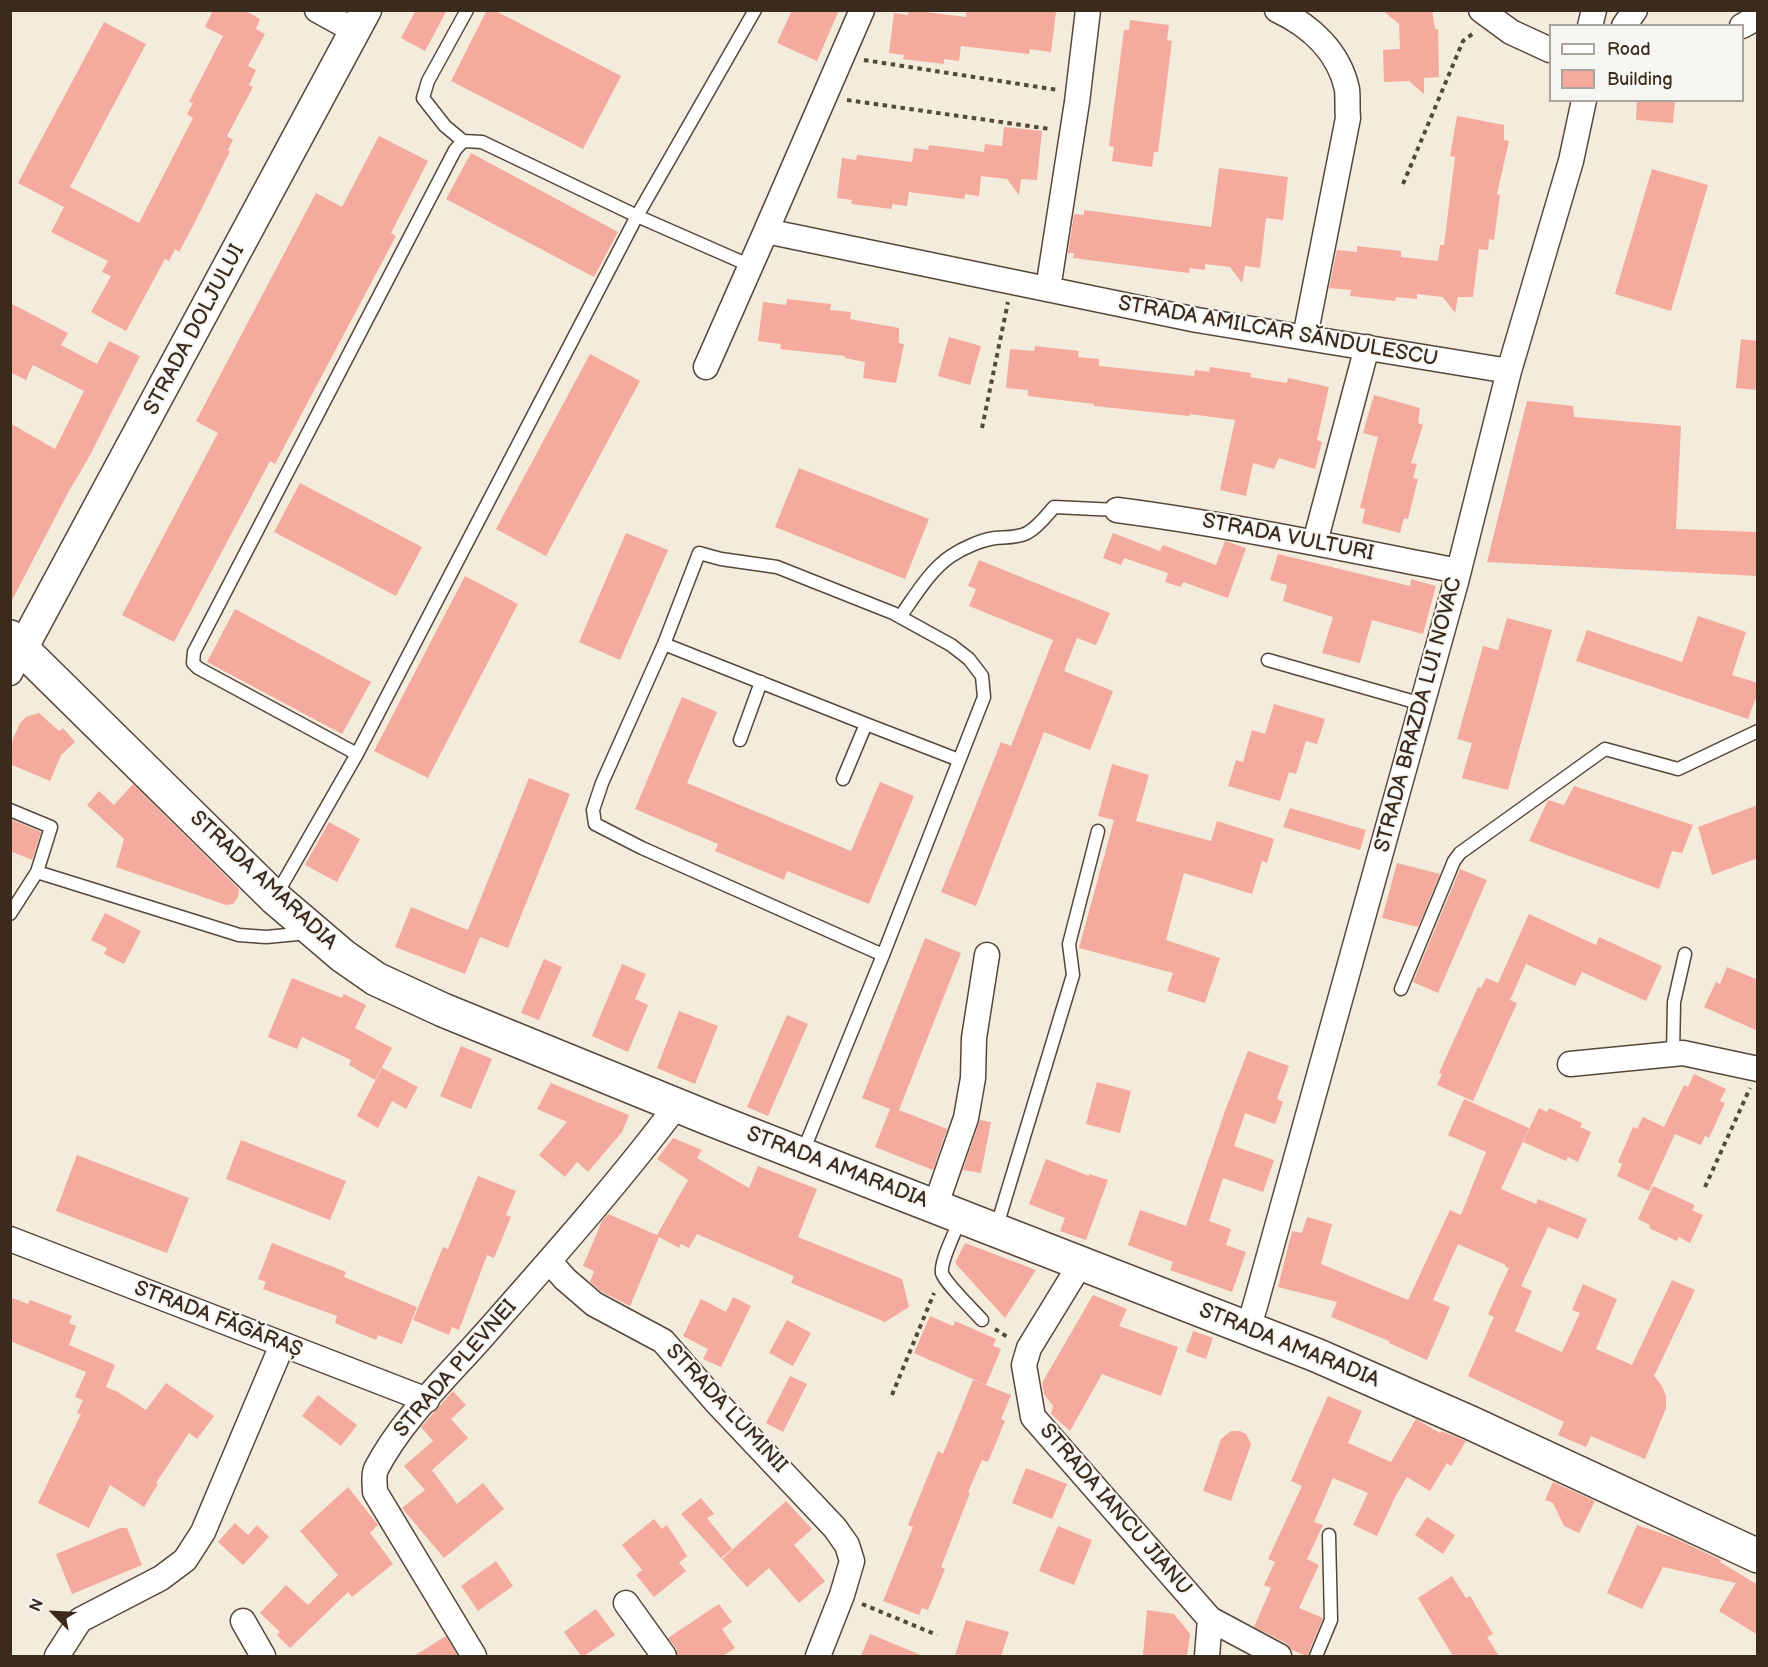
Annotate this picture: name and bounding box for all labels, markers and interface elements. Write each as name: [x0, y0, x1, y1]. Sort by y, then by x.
legend: [1549, 24, 1744, 102]
text: Road: [1607, 39, 1651, 60]
text: Building: [1607, 69, 1673, 90]
street label: STRADA DOLJULUI: [139, 240, 251, 420]
street label: STRADA AMILCAR SĂNDULESCU: [1116, 291, 1440, 373]
street label: STRADA VULTURI: [1200, 509, 1376, 567]
street label: STRADA BRAZDA LUI NOVAC: [1370, 575, 1468, 855]
street label: STRADA AMARADIA: [184, 806, 342, 956]
street label: STRADA AMARADIA: [743, 1122, 931, 1214]
street label: STRADA FĂGĂRAȘ: [130, 1276, 306, 1364]
street label: STRADA PLEVNEI: [389, 1295, 523, 1443]
street label: STRADA AMARADIA: [1195, 1298, 1383, 1394]
street label: STRADA LUMINII: [660, 1339, 792, 1479]
street label: STRADA IANCU JIANU: [1034, 1419, 1196, 1601]
north arrow: [24, 1583, 84, 1643]
text: N: [26, 1596, 48, 1615]

